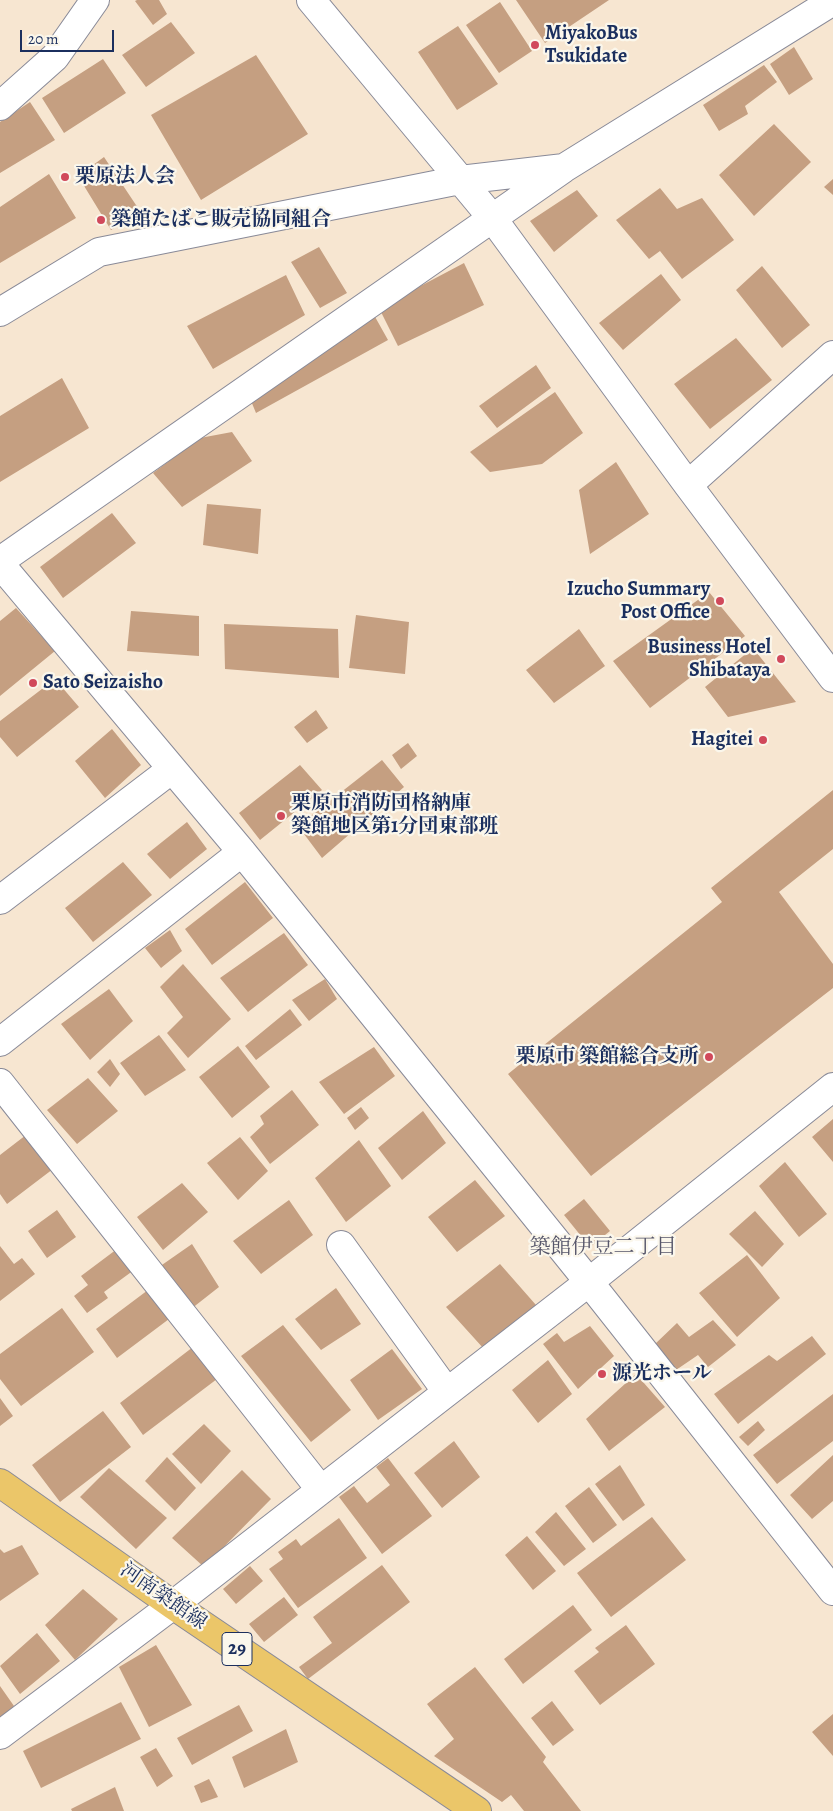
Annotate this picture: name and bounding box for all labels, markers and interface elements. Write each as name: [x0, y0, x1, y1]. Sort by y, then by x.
scale bar: [22, 20, 116, 52]
place label: MiyakoBus Tsukidate: [545, 22, 638, 69]
text: 20 m: [28, 29, 59, 49]
marker: MiyakoBus Tsukidate: [529, 39, 541, 51]
place label: 栗原法人会: [75, 165, 175, 189]
marker: 栗原法人会: [59, 171, 71, 183]
place label: 築館たばこ販売協同組合: [111, 208, 331, 232]
marker: 築館たばこ販売協同組合: [95, 214, 107, 226]
place label: Izucho Summary Post Office: [567, 578, 710, 625]
marker: Izucho Summary Post Office: [714, 595, 726, 607]
place label: Business Hotel Shibataya: [647, 636, 771, 683]
marker: Business Hotel Shibataya: [775, 653, 787, 665]
place label: Sato Seizaisho: [43, 671, 163, 695]
marker: Sato Seizaisho: [27, 677, 39, 689]
place label: Hagitei: [691, 728, 753, 752]
marker: Hagitei: [757, 734, 769, 746]
place label: 栗原市消防団格納庫 築館地区第1分団東部班: [291, 792, 498, 839]
marker: 栗原市消防団格納庫 築館地区第1分団東部班: [275, 810, 287, 822]
place label: 栗原市 築館総合支所: [516, 1045, 699, 1069]
marker: 栗原市 築館総合支所: [703, 1051, 715, 1063]
district label: 築館伊豆二丁目: [530, 1235, 676, 1261]
place label: 源光ホール: [612, 1362, 712, 1386]
marker: 源光ホール: [596, 1368, 608, 1380]
street label: 河南築館線: [115, 1558, 211, 1636]
road number: 29: [222, 1632, 252, 1666]

